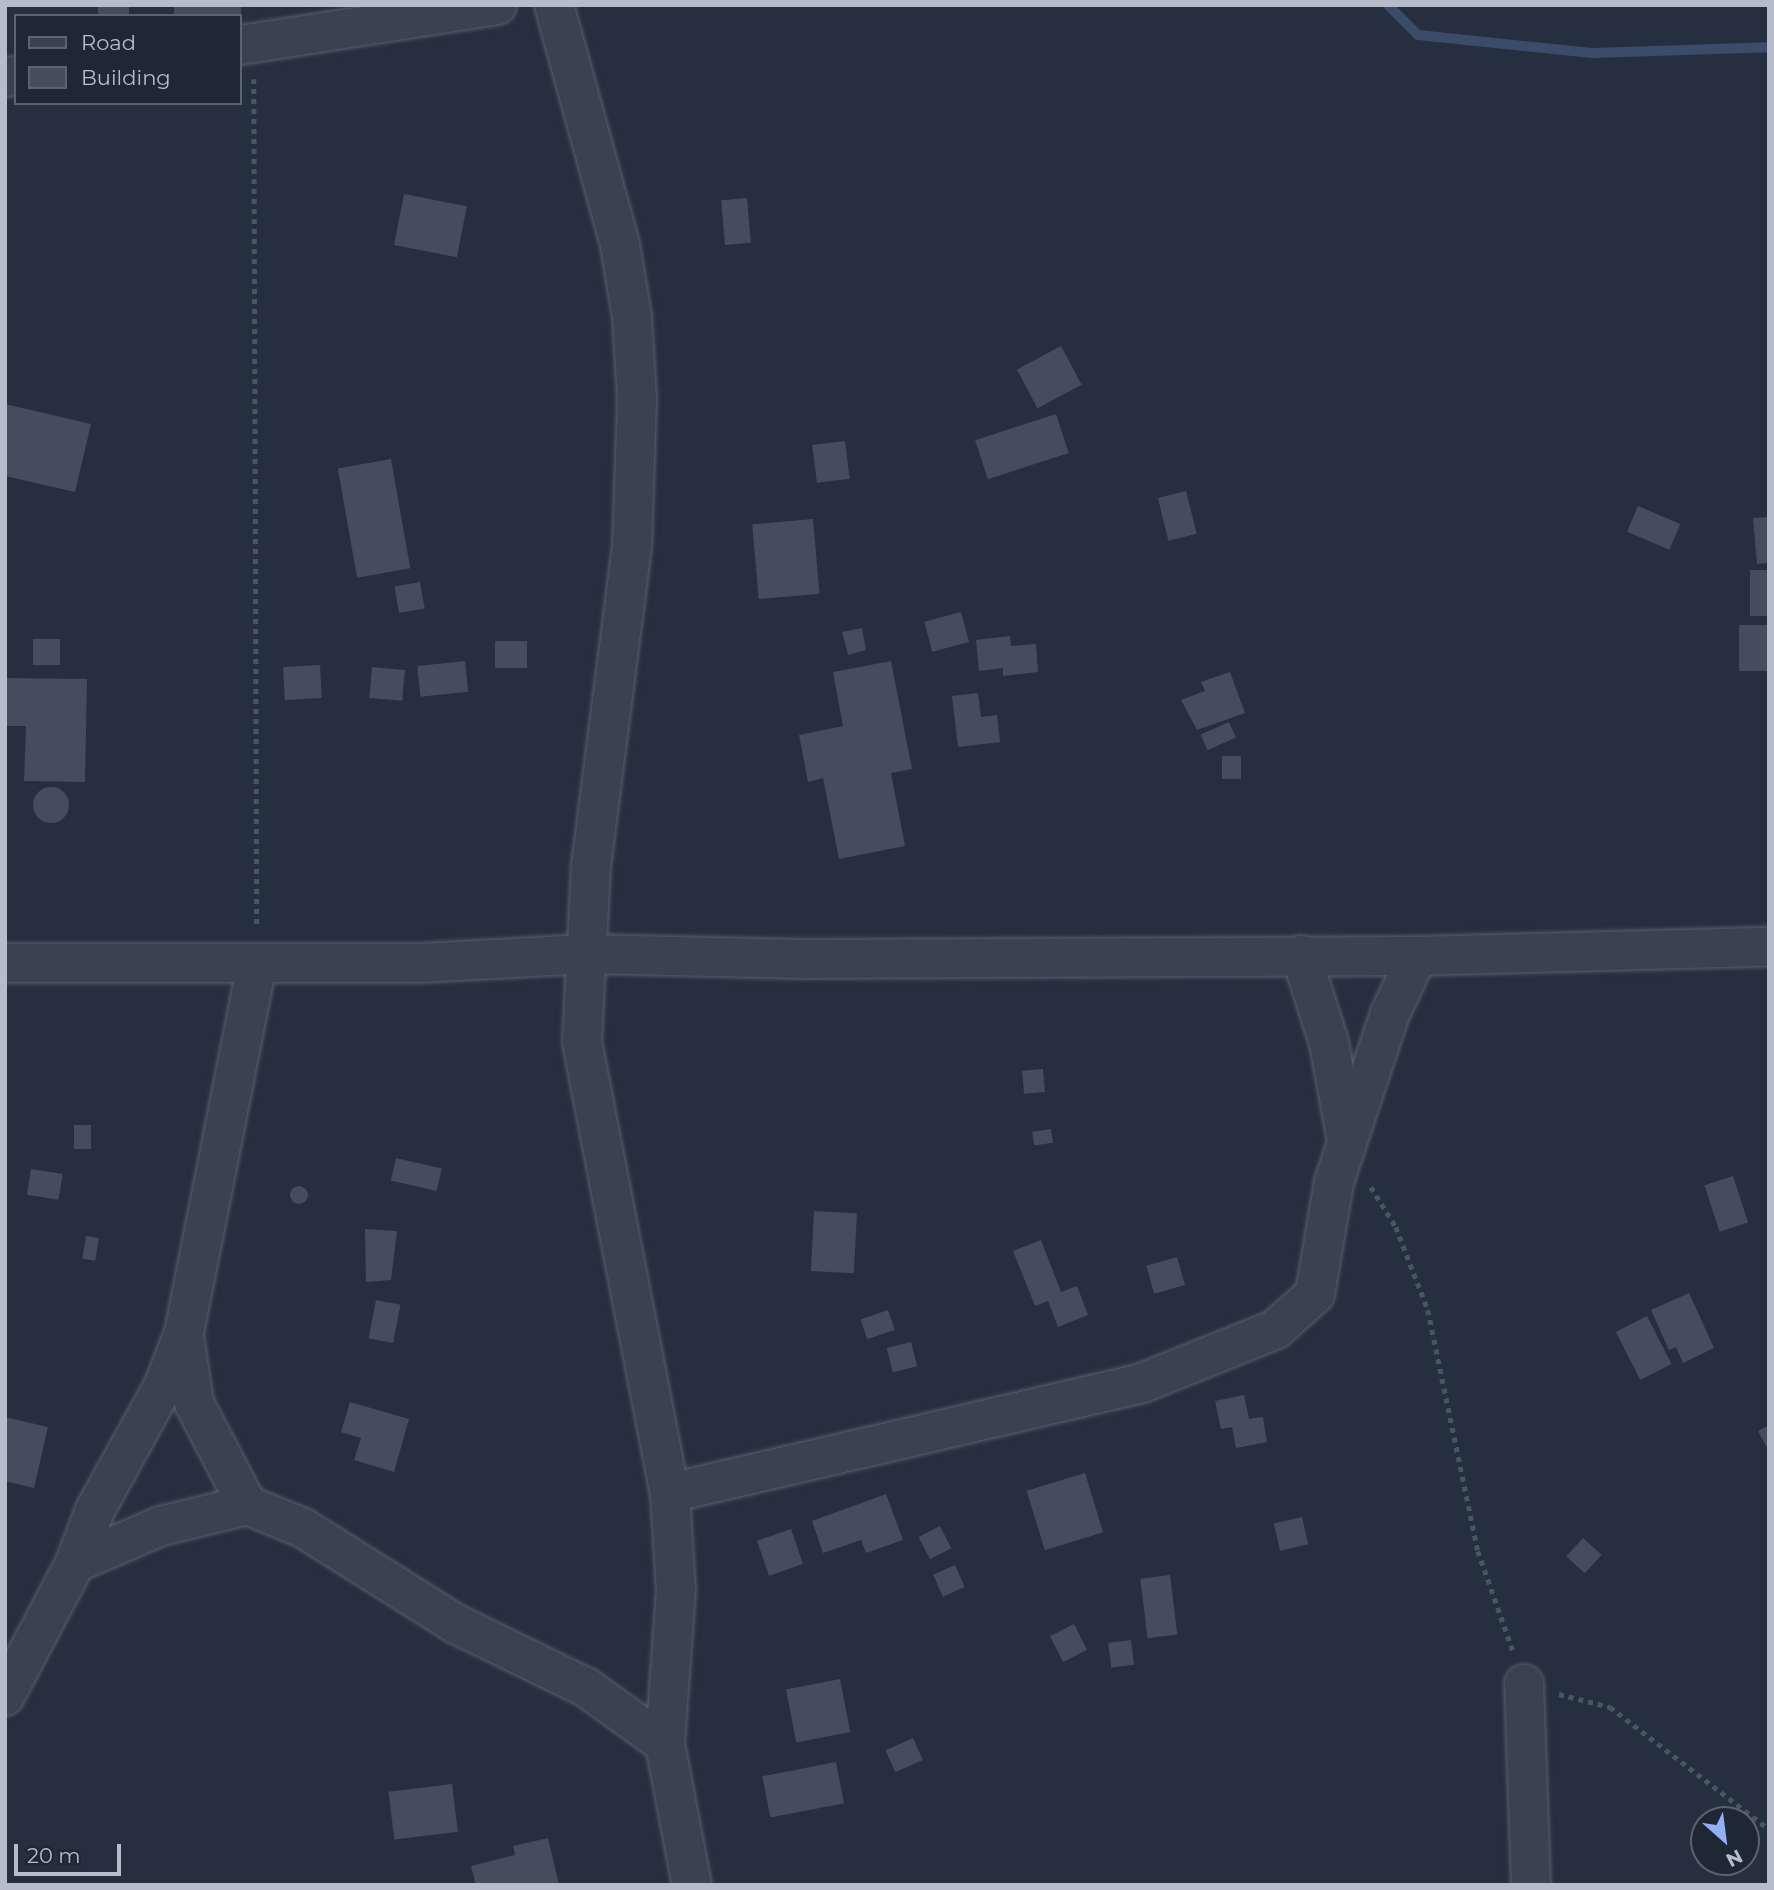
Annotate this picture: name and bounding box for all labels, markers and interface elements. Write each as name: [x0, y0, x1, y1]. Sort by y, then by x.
legend: [14, 14, 242, 105]
text: Road: [81, 30, 136, 55]
text: Building: [81, 65, 171, 90]
north arrow: [1690, 1806, 1760, 1876]
scale bar: [18, 1830, 124, 1874]
text: 20 m: [27, 1843, 81, 1868]
text: N: [1722, 1844, 1746, 1872]

